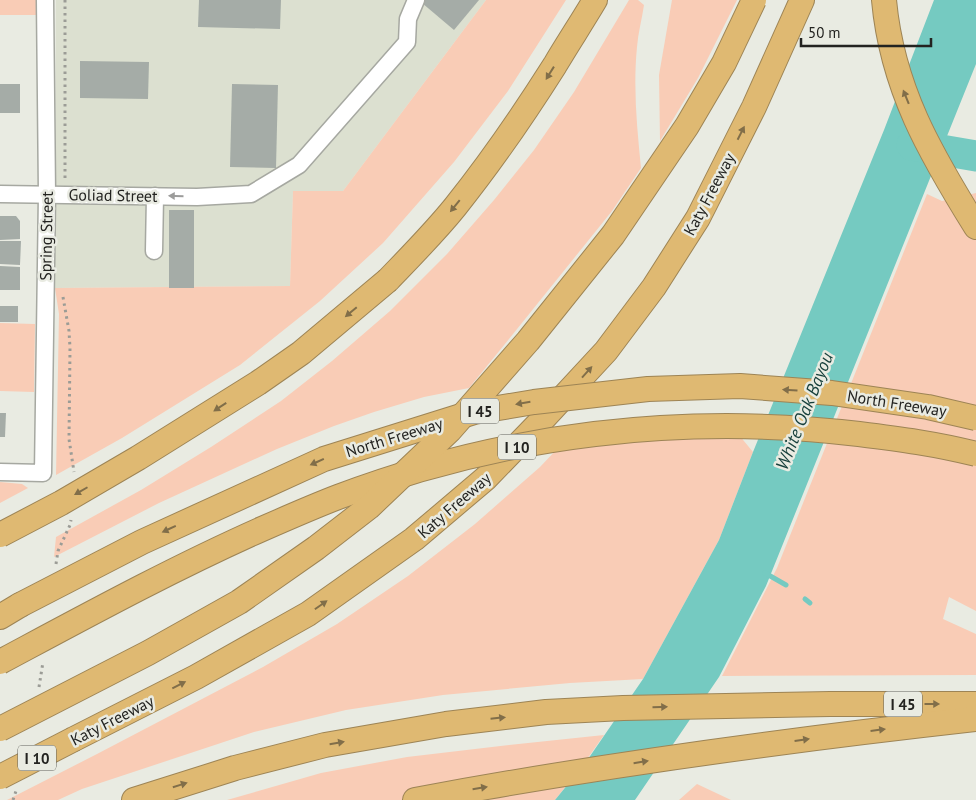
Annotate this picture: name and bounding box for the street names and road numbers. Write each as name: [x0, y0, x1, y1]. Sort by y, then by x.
street label: Katy Freeway: [679, 149, 739, 239]
street label: Goliad Street: [68, 184, 158, 206]
street label: Spring Street: [35, 191, 57, 281]
street label: North Freeway: [846, 385, 949, 421]
road number: I 45: [461, 398, 499, 424]
street label: North Freeway: [343, 413, 445, 461]
road number: I 10: [498, 434, 536, 460]
street label: Katy Freeway: [413, 467, 495, 542]
street label: Katy Freeway: [67, 690, 157, 749]
road number: I 45: [884, 692, 922, 716]
road number: I 10: [18, 746, 56, 770]

